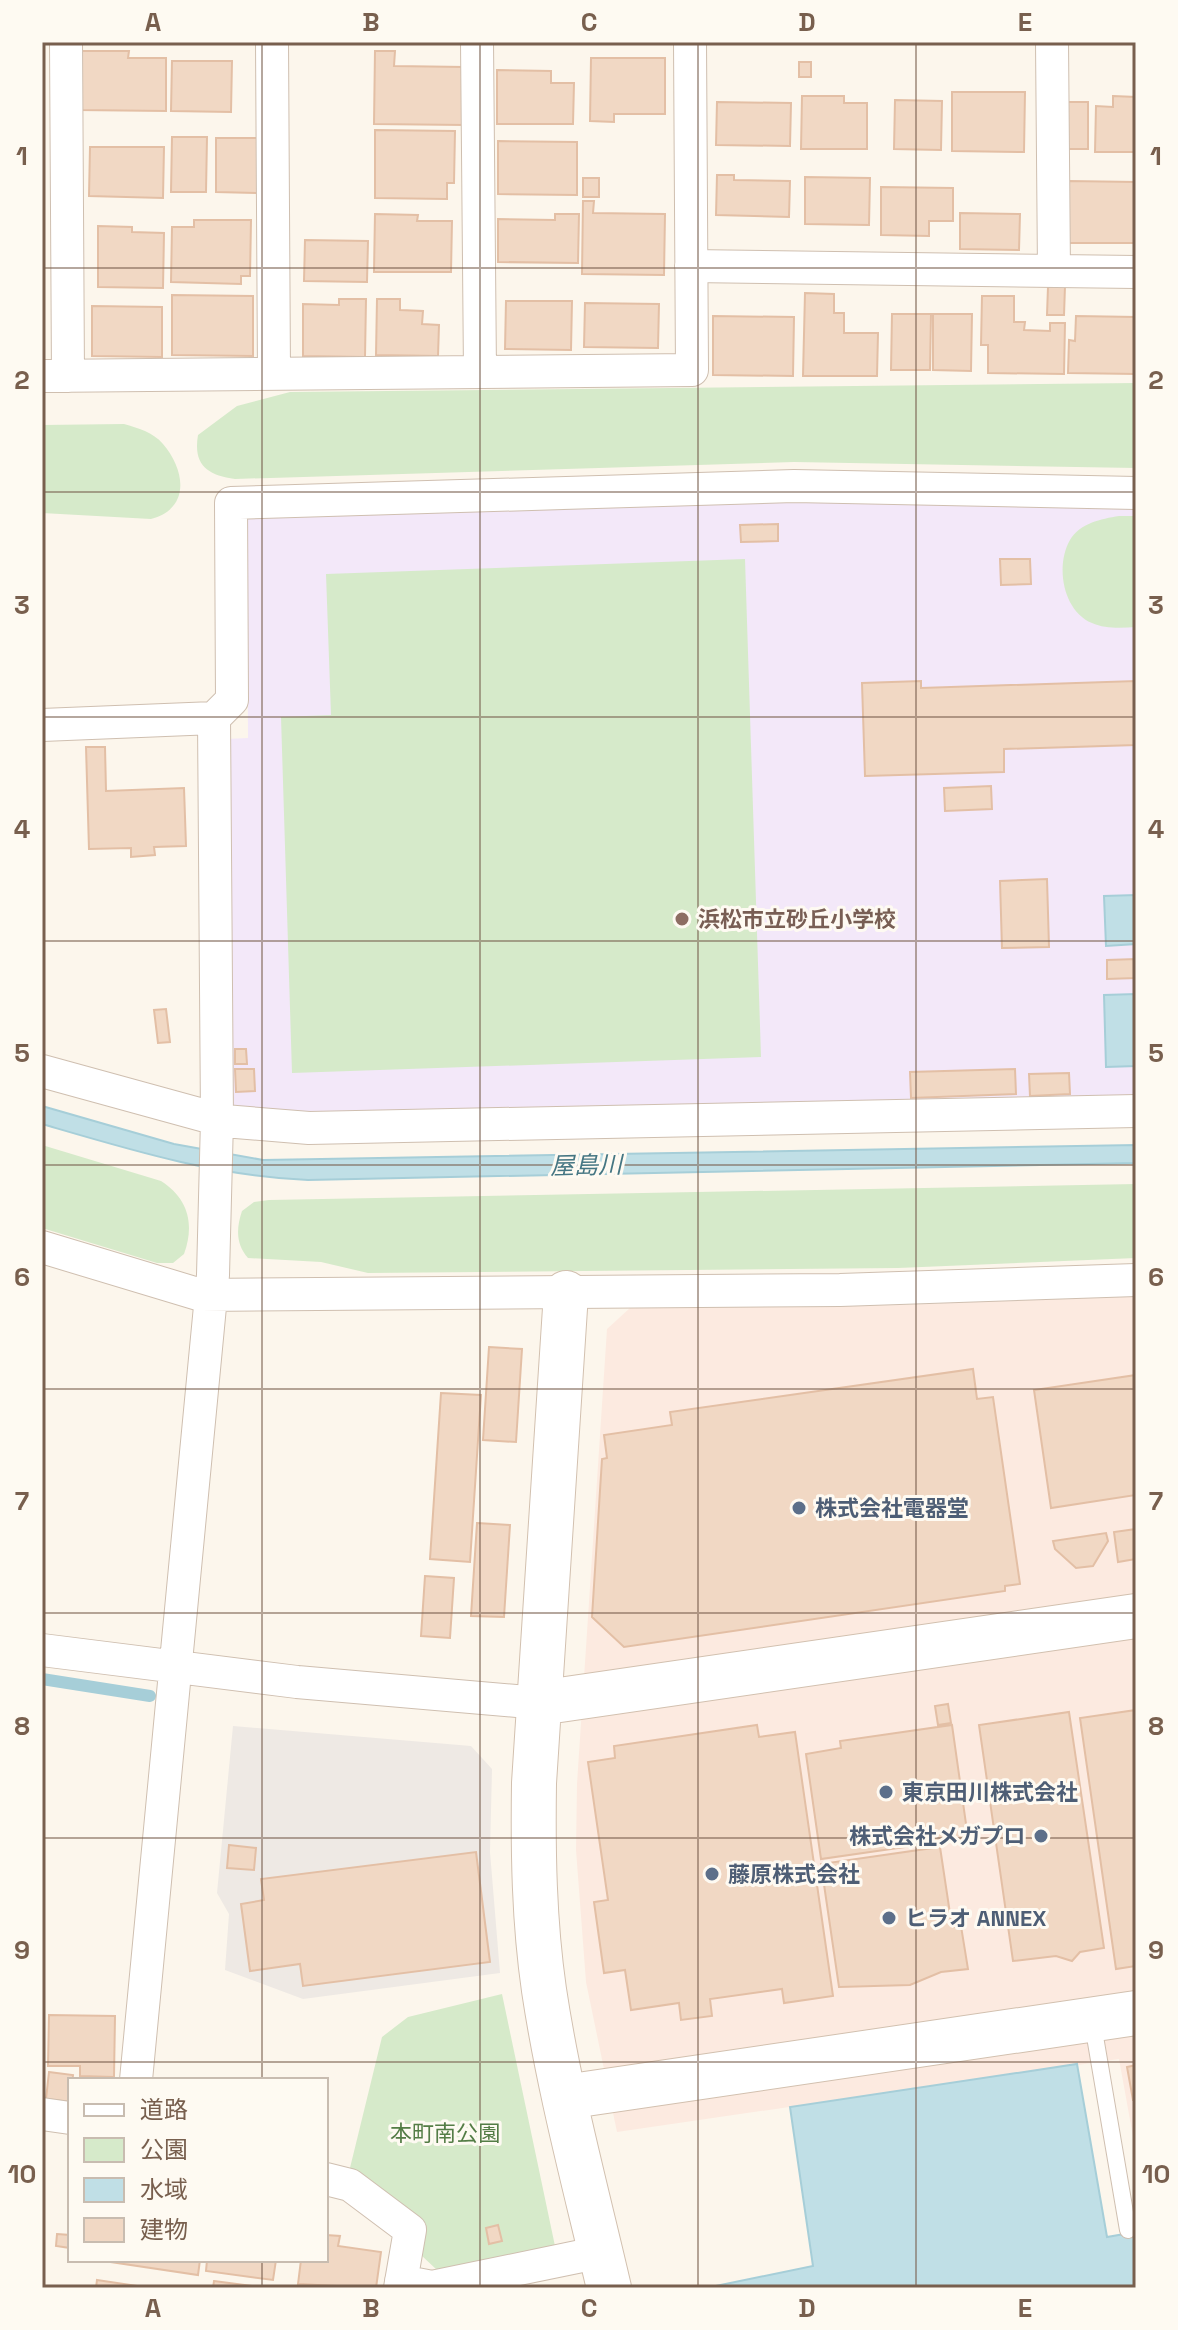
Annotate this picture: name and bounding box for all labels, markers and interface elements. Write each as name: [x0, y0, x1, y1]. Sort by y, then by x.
text: A: [145, 5, 162, 39]
text: B: [362, 5, 380, 39]
text: C: [581, 5, 597, 39]
text: D: [798, 5, 816, 39]
text: E: [1018, 5, 1032, 39]
text: 1: [16, 139, 28, 173]
text: 1: [1150, 139, 1162, 173]
text: 2: [14, 363, 30, 397]
text: 2: [1148, 363, 1164, 397]
text: 3: [14, 588, 30, 622]
text: 3: [1148, 588, 1164, 622]
text: 4: [14, 812, 30, 846]
text: 4: [1148, 812, 1164, 846]
place label: 浜松市立砂丘小学校: [698, 905, 896, 933]
marker: 浜松市立砂丘小学校: [673, 910, 691, 928]
text: 5: [14, 1036, 30, 1070]
text: 5: [1148, 1036, 1164, 1070]
water label: 屋島川: [550, 1149, 625, 1181]
text: 6: [14, 1260, 30, 1294]
text: 6: [1148, 1260, 1164, 1294]
text: 7: [15, 1484, 29, 1518]
text: 7: [1149, 1484, 1163, 1518]
place label: 株式会社電器堂: [815, 1494, 969, 1522]
marker: 株式会社電器堂: [790, 1499, 808, 1517]
text: 8: [14, 1709, 30, 1743]
text: 8: [1148, 1709, 1164, 1743]
place label: 東京田川株式会社: [902, 1778, 1078, 1806]
marker: 東京田川株式会社: [877, 1783, 895, 1801]
place label: 株式会社メガプロ: [849, 1822, 1025, 1850]
marker: 株式会社メガプロ: [1032, 1827, 1050, 1845]
place label: 藤原株式会社: [728, 1860, 860, 1888]
marker: 藤原株式会社: [703, 1865, 721, 1883]
place label: ヒラオ ANNEX: [905, 1904, 1046, 1932]
marker: ヒラオ ANNEX: [880, 1909, 898, 1927]
text: 9: [14, 1933, 30, 1967]
text: 9: [1148, 1933, 1164, 1967]
legend: [68, 2078, 328, 2262]
text: 道路: [140, 2094, 188, 2125]
park label: 本町南公園: [390, 2119, 500, 2147]
text: 公園: [140, 2134, 188, 2165]
text: 10: [8, 2157, 36, 2191]
text: 10: [1142, 2157, 1170, 2191]
text: 水域: [140, 2174, 188, 2205]
text: 建物: [140, 2214, 188, 2245]
text: A: [145, 2291, 162, 2325]
text: B: [362, 2291, 380, 2325]
text: C: [581, 2291, 597, 2325]
text: D: [798, 2291, 816, 2325]
text: E: [1018, 2291, 1032, 2325]

